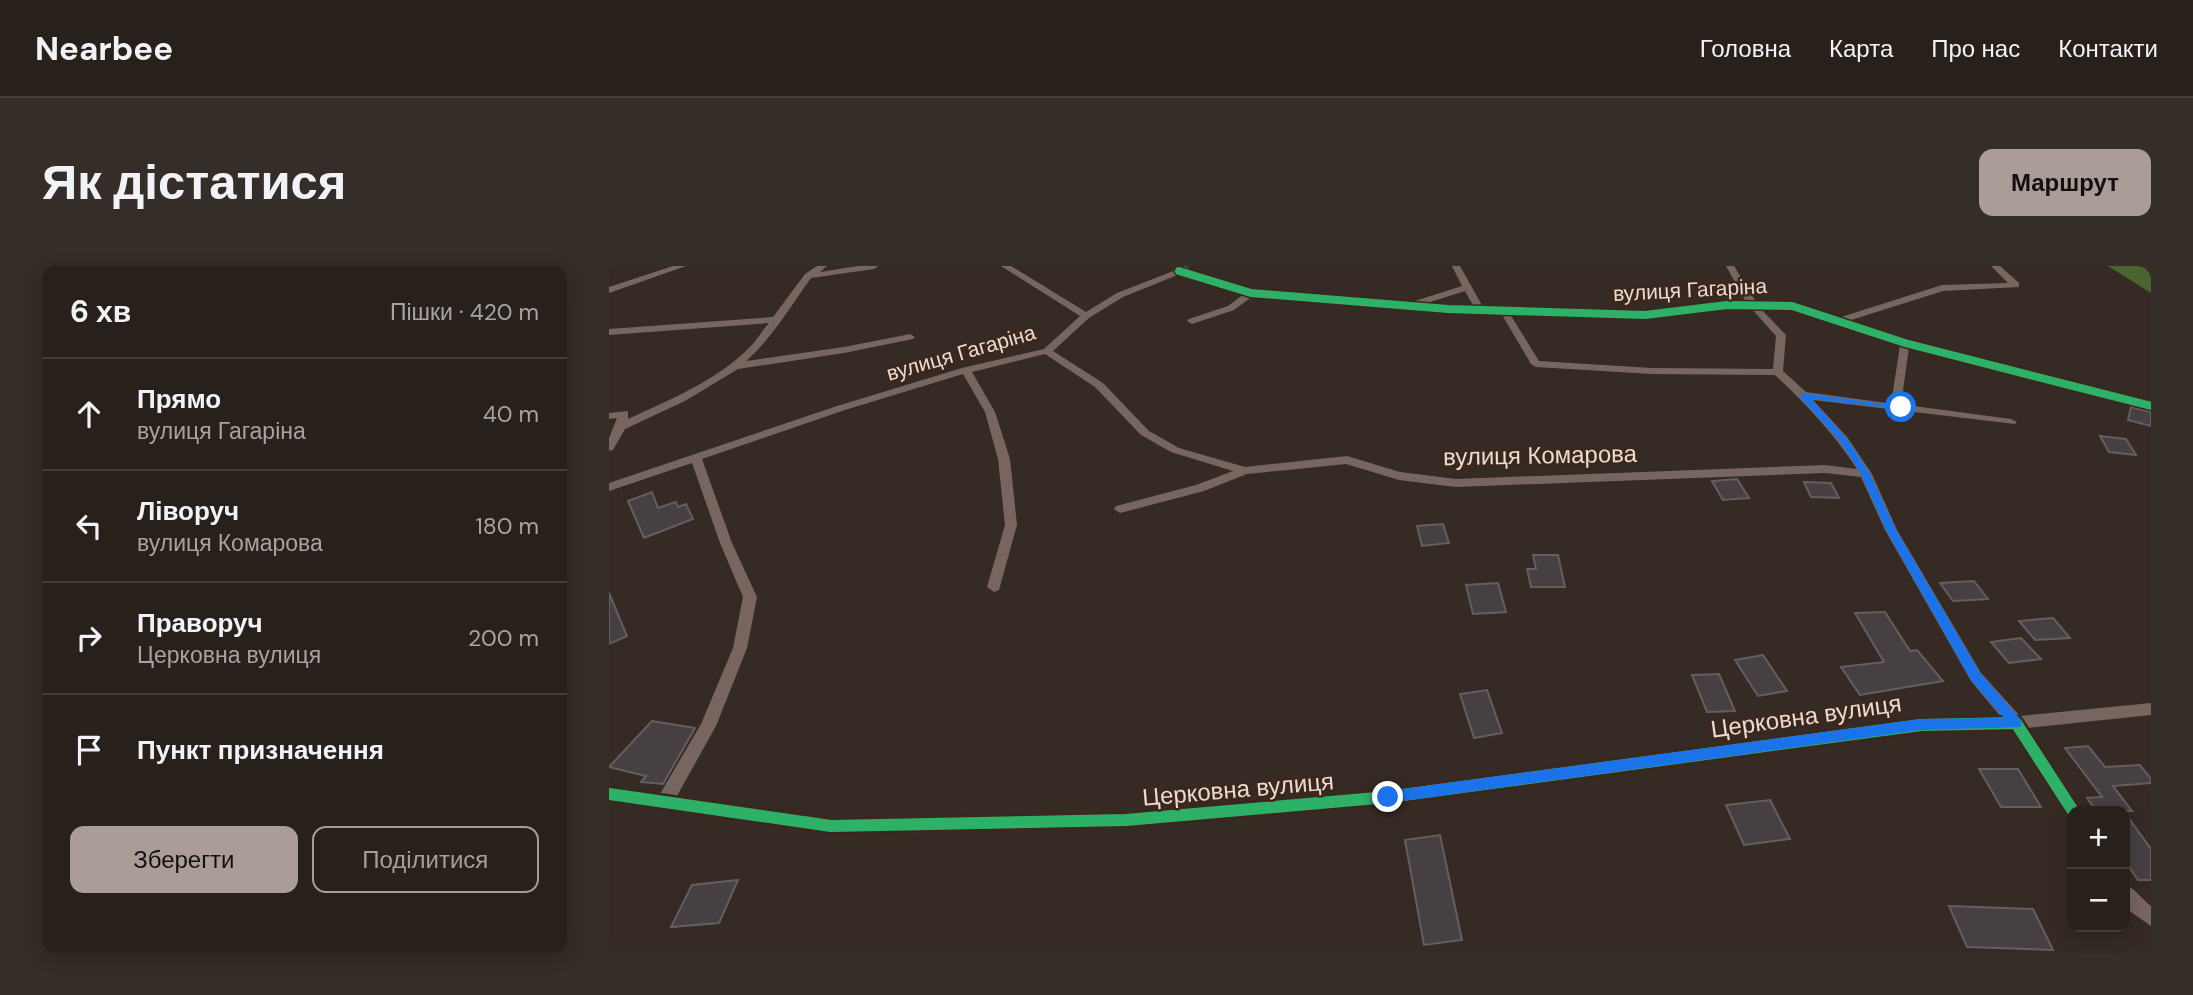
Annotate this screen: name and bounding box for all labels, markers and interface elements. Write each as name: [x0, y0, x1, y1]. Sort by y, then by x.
text: Nearbee: [35, 27, 173, 70]
text: Головна: [1700, 33, 1791, 64]
text: Карта: [1829, 33, 1893, 64]
text: Про нас: [1931, 33, 2020, 64]
text: Контакти: [2058, 33, 2158, 64]
button: Маршрут: [1979, 149, 2151, 216]
text: Як дістатися: [42, 150, 346, 214]
street label: вулиця Гагаріна: [1612, 272, 1768, 308]
text: 6 хв: [70, 292, 131, 331]
text: Пішки · 420 m: [390, 297, 539, 327]
street label: вулиця Гагаріна: [883, 318, 1039, 388]
text: Прямо: [137, 382, 221, 416]
route start: [1885, 391, 1916, 422]
icon: ahead: [70, 395, 108, 433]
text: 40 m: [483, 399, 539, 429]
text: вулиця Гагаріна: [137, 416, 306, 446]
street label: вулиця Комарова: [1443, 438, 1638, 472]
text: Ліворуч: [137, 494, 239, 528]
icon: left: [70, 507, 108, 545]
text: 180 m: [475, 511, 539, 541]
text: вулиця Комарова: [137, 528, 323, 558]
text: Праворуч: [137, 606, 263, 640]
icon: right: [70, 619, 108, 657]
text: 200 m: [468, 623, 539, 653]
text: Церковна вулиця: [137, 640, 321, 670]
street label: Церковна вулиця: [1709, 687, 1903, 745]
icon: arrive: [70, 731, 108, 769]
text: Пункт призначення: [137, 733, 384, 767]
street label: Церковна вулиця: [1141, 765, 1335, 813]
route end: [1372, 781, 1403, 812]
map controls: [2067, 806, 2130, 932]
button: +: [2067, 806, 2130, 869]
button: Зберегти: [70, 826, 298, 893]
button: Поділитися: [312, 826, 539, 893]
button: −: [2067, 869, 2130, 932]

